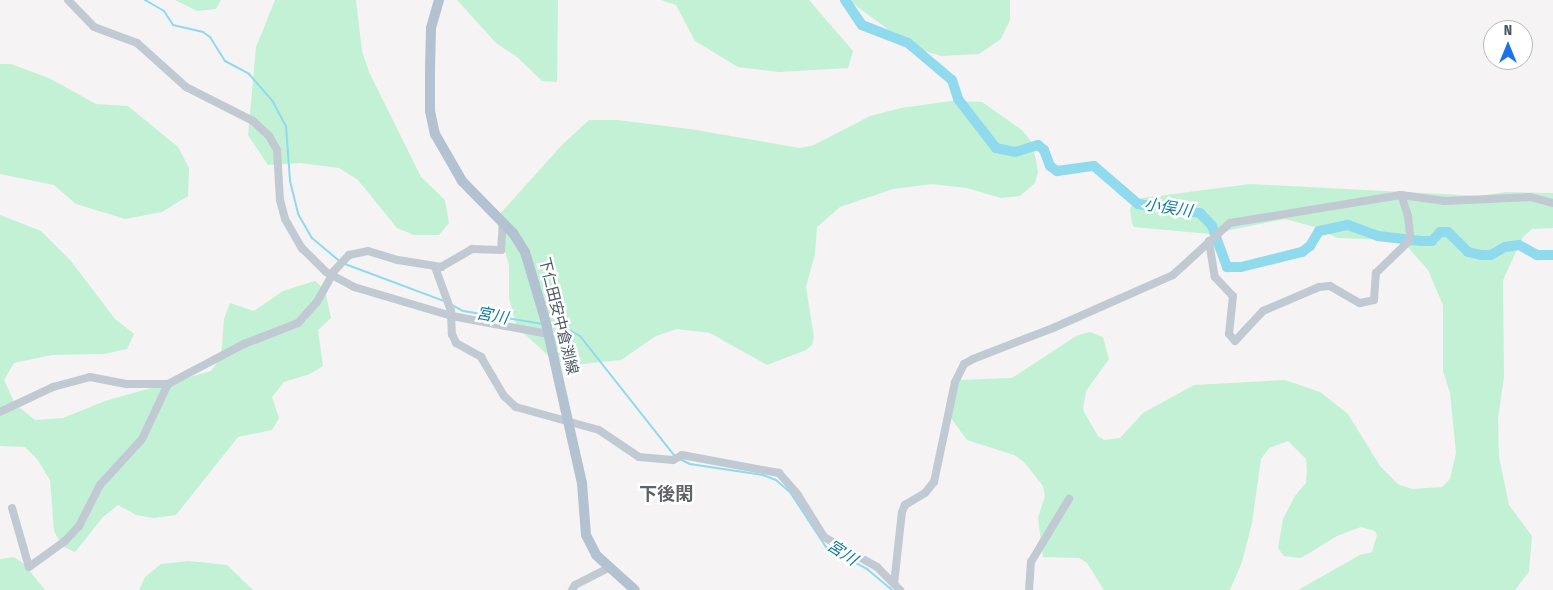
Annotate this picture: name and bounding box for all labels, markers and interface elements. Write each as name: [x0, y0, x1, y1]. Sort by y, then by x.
north arrow: [1483, 20, 1533, 70]
text: N: [1504, 22, 1512, 39]
water label: 小俣川: [1143, 195, 1193, 221]
street label: 下仁田安中倉渕線: [535, 256, 581, 376]
water label: 宮川: [475, 304, 509, 328]
district label: 下後閑: [639, 483, 693, 505]
water label: 宮川: [823, 536, 861, 570]

